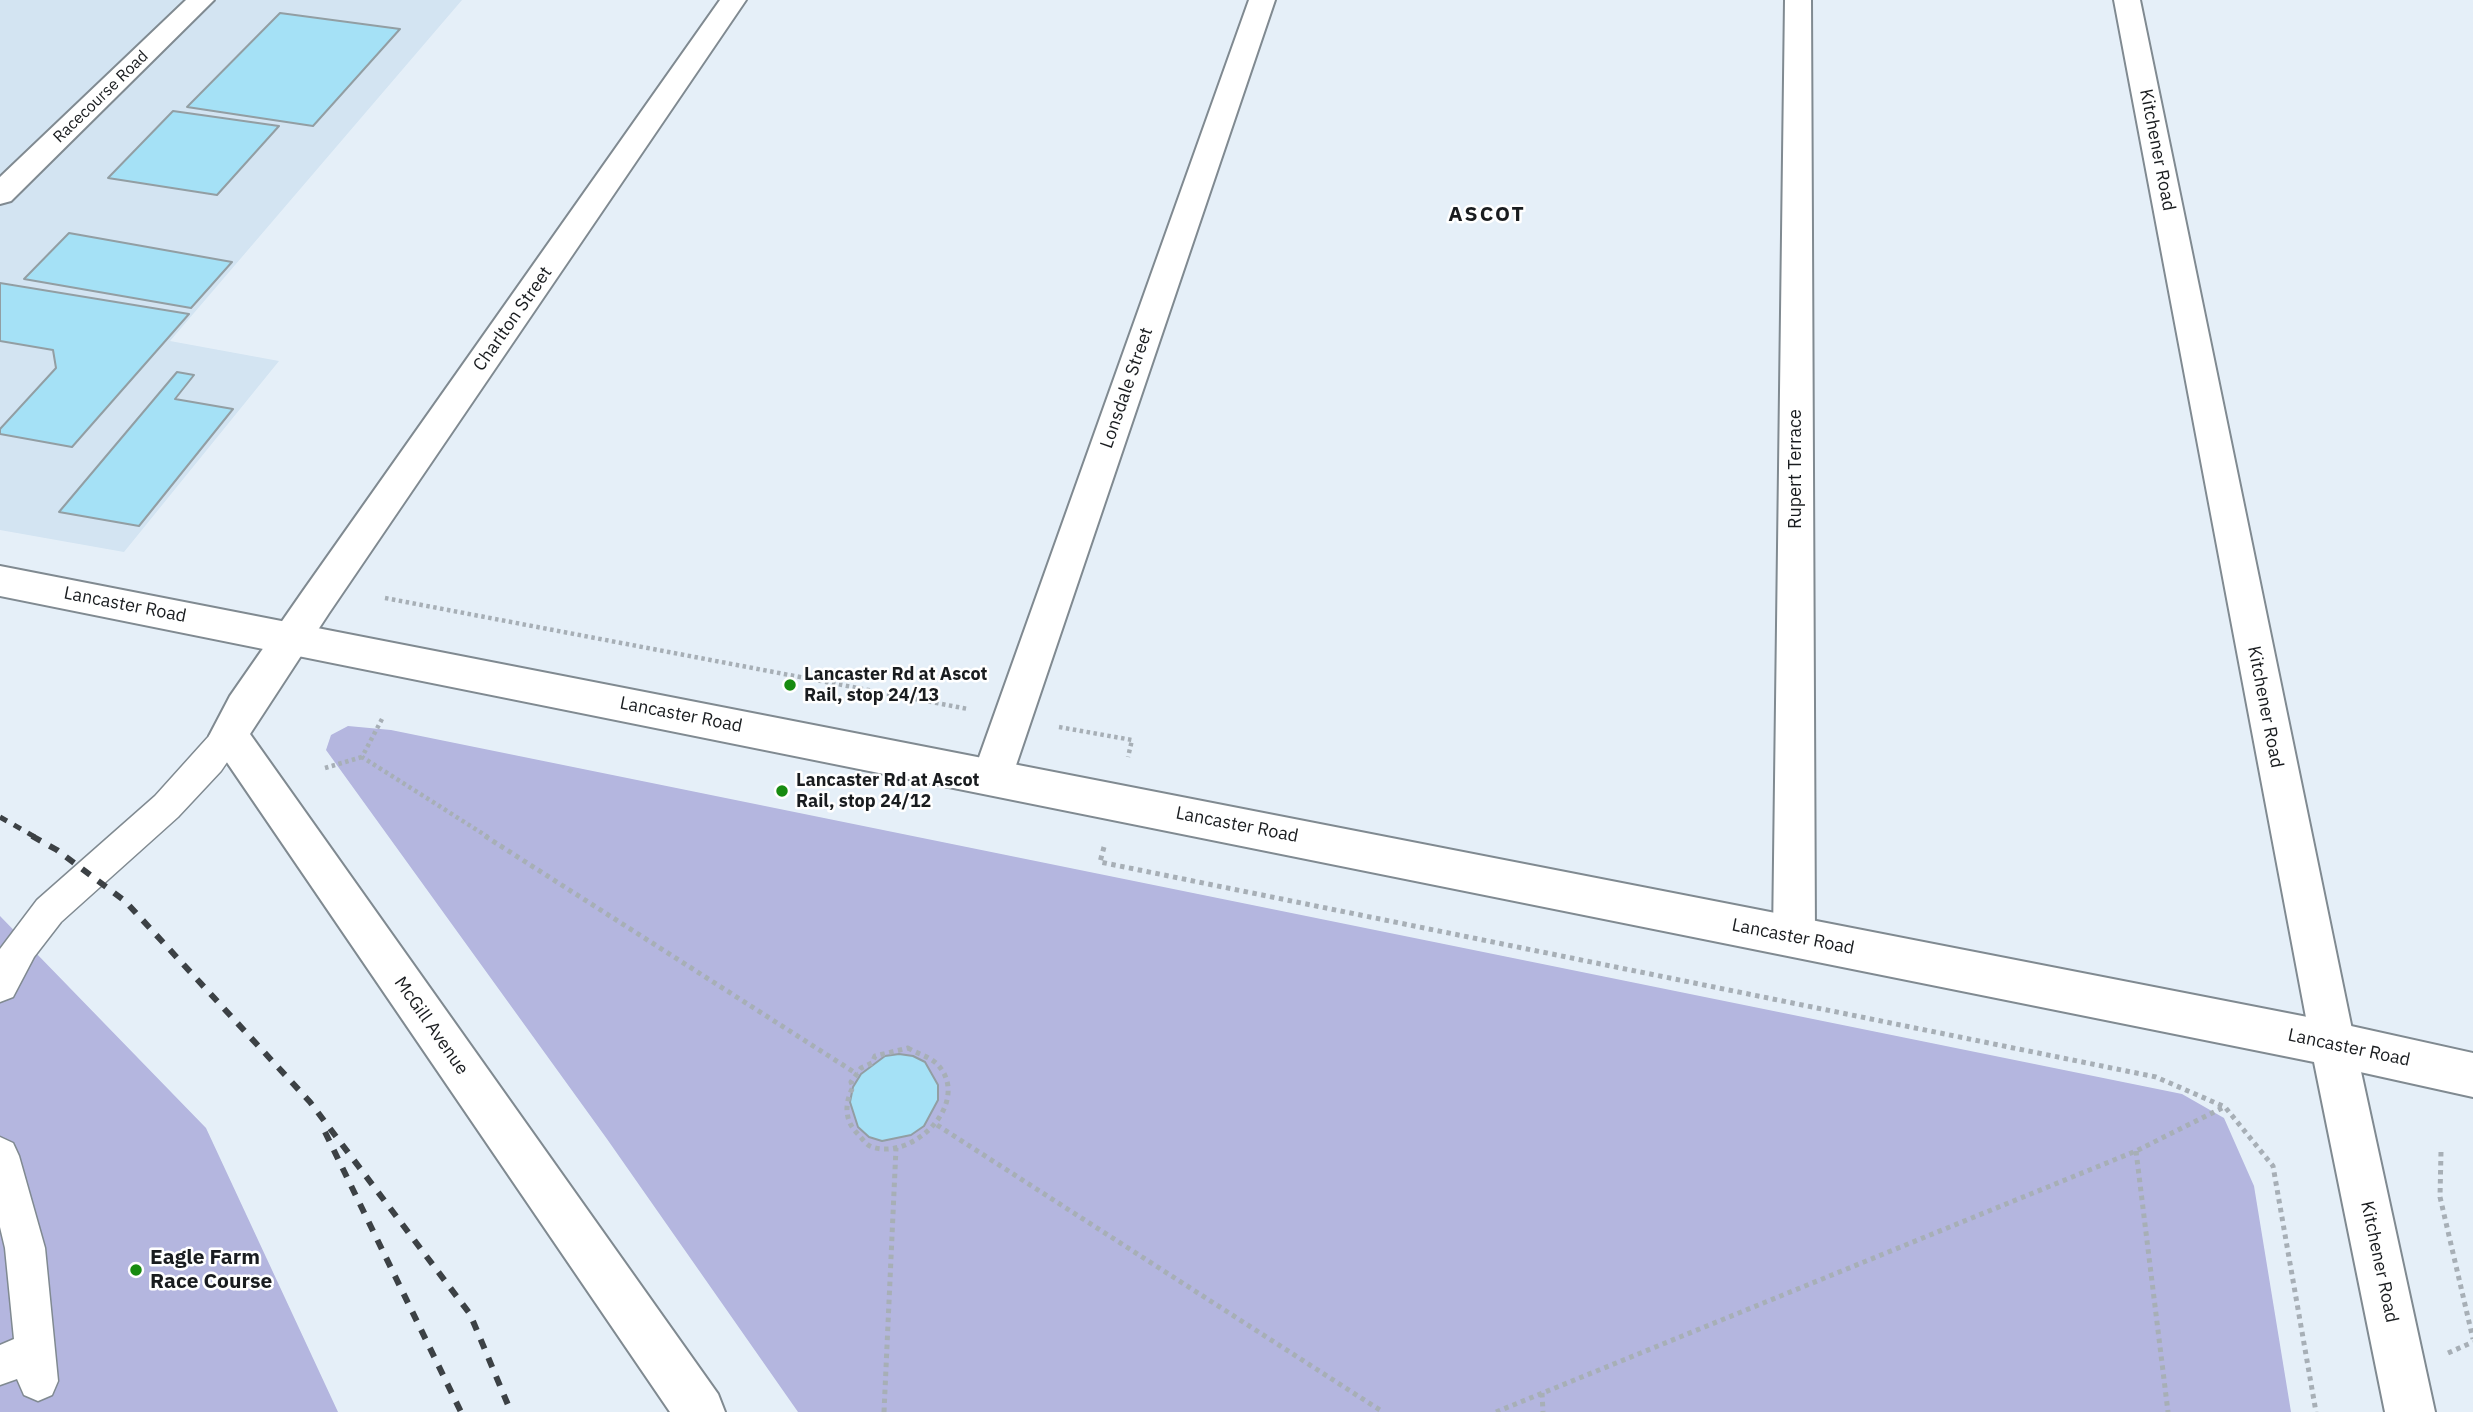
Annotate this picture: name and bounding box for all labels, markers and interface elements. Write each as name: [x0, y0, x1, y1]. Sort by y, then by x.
street label: Racecourse Road: [50, 47, 152, 147]
street label: Kitchener Road: [2135, 87, 2179, 213]
district label: ASCOT: [1449, 202, 1525, 228]
street label: Charlton Street: [469, 263, 557, 375]
street label: Lonsdale Street: [1096, 325, 1158, 451]
street label: Rupert Terrace: [1785, 409, 1807, 529]
street label: Lancaster Road: [62, 583, 188, 627]
street label: Kitchener Road: [2243, 644, 2287, 770]
place label: Lancaster Rd at Ascot Rail, stop 24/13: [804, 664, 987, 706]
marker: Lancaster Rd at Ascot Rail, stop 24/13: [782, 677, 798, 693]
street label: Lancaster Road: [618, 693, 744, 737]
place label: Lancaster Rd at Ascot Rail, stop 24/12: [796, 770, 979, 812]
marker: Lancaster Rd at Ascot Rail, stop 24/12: [774, 783, 790, 799]
street label: Lancaster Road: [1174, 803, 1300, 847]
street label: Lancaster Road: [1730, 915, 1856, 959]
street label: McGill Avenue: [389, 973, 473, 1079]
street label: Lancaster Road: [2286, 1024, 2412, 1072]
street label: Kitchener Road: [2356, 1199, 2402, 1325]
place label: Eagle Farm Race Course: [150, 1245, 272, 1295]
marker: Eagle Farm Race Course: [128, 1262, 144, 1278]

